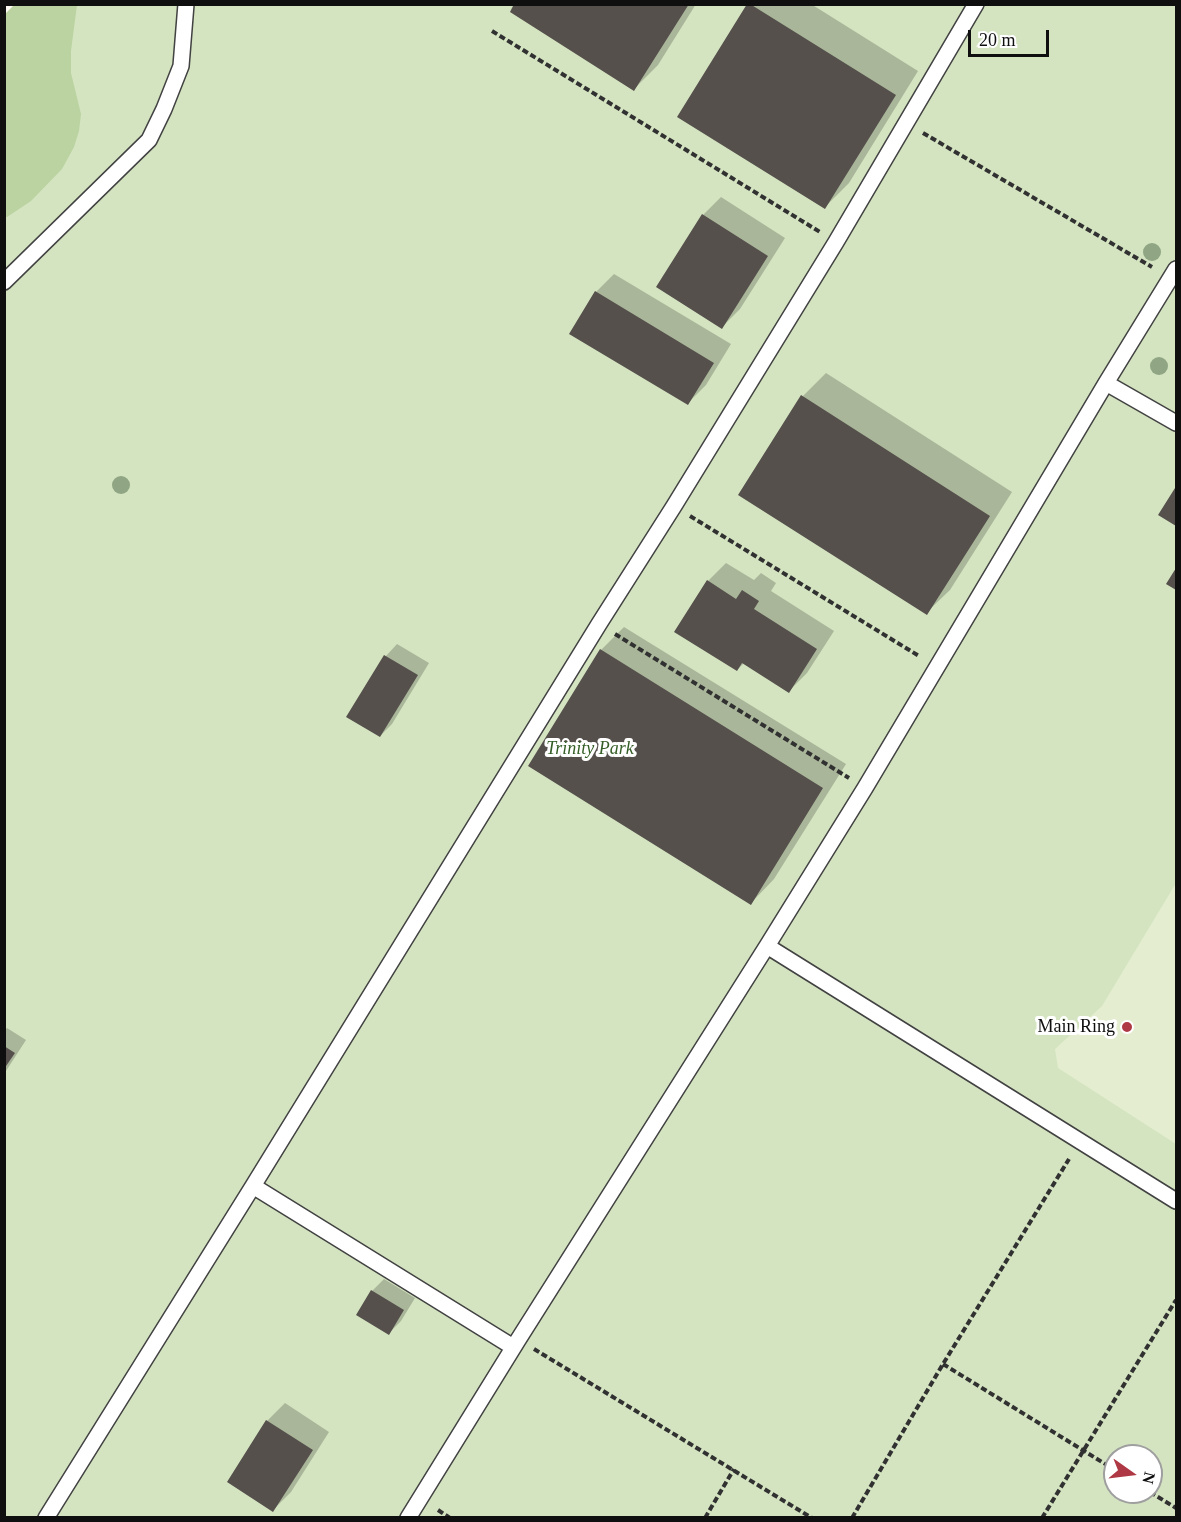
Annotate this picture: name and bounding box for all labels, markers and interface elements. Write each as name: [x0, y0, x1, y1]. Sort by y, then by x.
scale bar: [971, 18, 1052, 56]
text: 20 m: [979, 30, 1016, 50]
park label: Trinity Park: [546, 738, 634, 760]
place label: Main Ring: [1037, 1016, 1115, 1038]
marker: Main Ring: [1120, 1020, 1134, 1034]
north arrow: [1103, 1444, 1163, 1504]
text: N: [1139, 1470, 1159, 1486]

